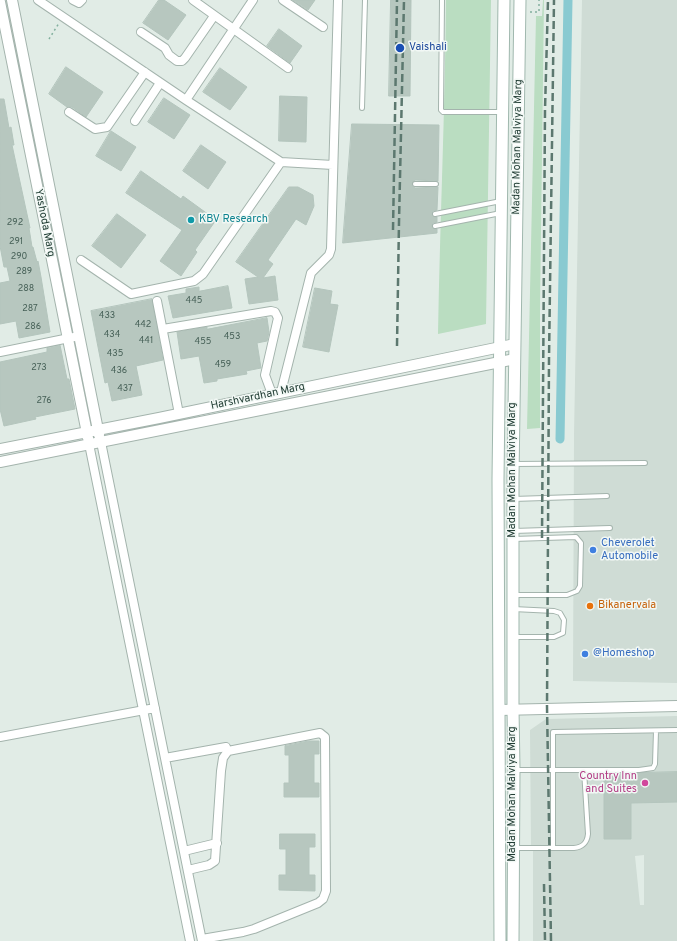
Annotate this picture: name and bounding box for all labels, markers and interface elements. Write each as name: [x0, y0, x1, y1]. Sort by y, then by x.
place label: Vaishali: [409, 41, 447, 55]
marker: Vaishali: [394, 42, 406, 54]
street label: Madan Mohan Malviya Marg: [510, 79, 526, 215]
street label: Yashoda Marg: [31, 188, 57, 258]
place label: KBV Research: [199, 213, 268, 227]
marker: KBV Research: [186, 215, 196, 225]
house number: 292: [7, 218, 23, 228]
house number: 291: [9, 237, 23, 247]
house number: 290: [11, 252, 27, 262]
house number: 289: [16, 267, 32, 277]
house number: 288: [18, 284, 34, 294]
house number: 445: [186, 296, 202, 306]
house number: 287: [22, 304, 38, 314]
house number: 433: [99, 311, 115, 321]
house number: 442: [135, 320, 151, 330]
house number: 286: [25, 322, 41, 332]
house number: 434: [104, 330, 120, 340]
house number: 453: [224, 332, 240, 342]
house number: 441: [139, 336, 153, 346]
house number: 455: [195, 337, 211, 347]
house number: 435: [107, 349, 123, 359]
house number: 459: [215, 360, 231, 370]
house number: 273: [31, 363, 47, 373]
house number: 436: [111, 366, 127, 376]
street label: Harshvardhan Marg: [210, 381, 306, 413]
house number: 437: [117, 384, 133, 394]
house number: 276: [36, 396, 52, 406]
street label: Madan Mohan Malviya Marg: [506, 402, 520, 538]
place label: Cheverolet Automobile: [601, 537, 658, 563]
marker: Cheverolet Automobile: [588, 545, 598, 555]
place label: Bikanervala: [598, 599, 656, 613]
marker: Bikanervala: [585, 601, 595, 611]
place label: @Homeshop: [593, 647, 655, 661]
marker: @Homeshop: [580, 649, 590, 659]
street label: Madan Mohan Malviya Marg: [506, 726, 520, 862]
place label: Country Inn and Suites: [579, 770, 637, 796]
marker: Country Inn and Suites: [640, 778, 650, 788]

